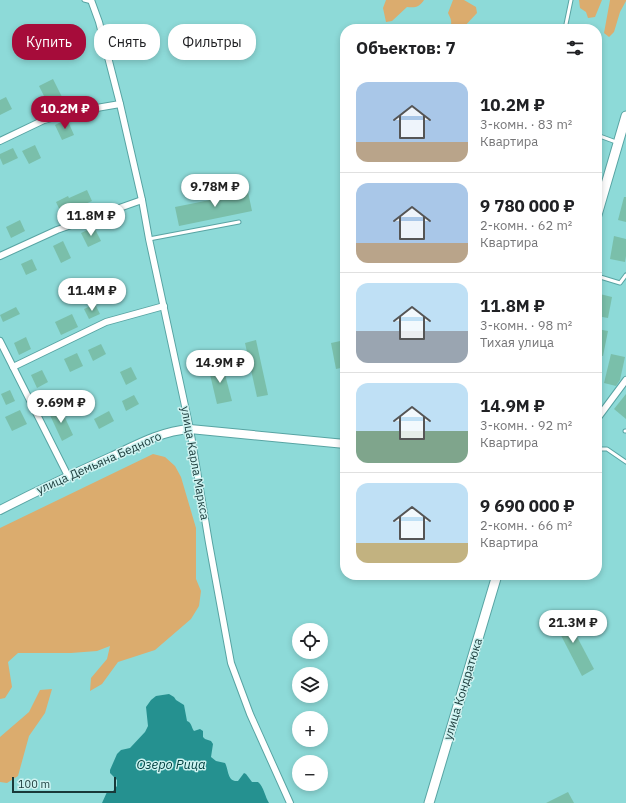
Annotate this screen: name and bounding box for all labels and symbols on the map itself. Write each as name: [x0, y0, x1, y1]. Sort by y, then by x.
pin: 10.2M ₽: [28, 96, 102, 130]
pin: 9.78M ₽: [178, 174, 252, 208]
pin: 11.8M ₽: [54, 203, 128, 237]
pin: 11.4M ₽: [55, 278, 129, 312]
pin: 14.9M ₽: [183, 350, 257, 384]
pin: 9.69M ₽: [24, 390, 98, 424]
street label: улица Карла Маркса: [178, 405, 213, 522]
street label: улица Демьяна Бедного: [34, 428, 164, 497]
pin: 21.3M ₽: [536, 610, 610, 644]
street label: улица Кондратюка: [440, 636, 485, 742]
water label: Озеро Рица: [137, 756, 205, 773]
scale bar: [12, 775, 116, 794]

